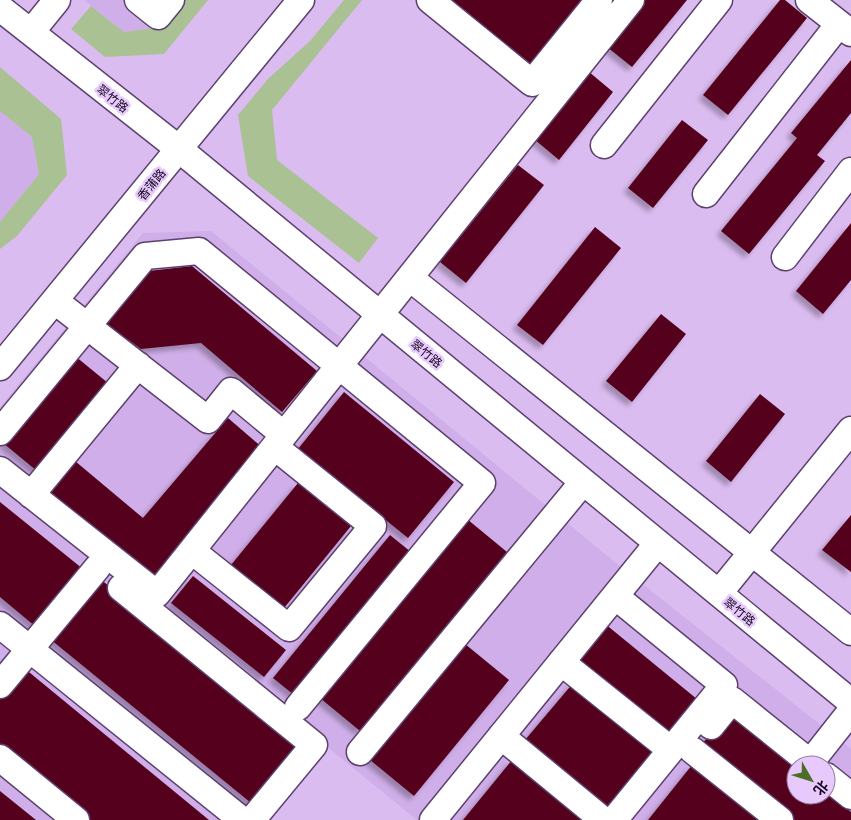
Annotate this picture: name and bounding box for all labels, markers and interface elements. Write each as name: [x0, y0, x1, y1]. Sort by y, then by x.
street label: 翠竹路: [95, 81, 131, 115]
street label: 香蒲路: [134, 166, 168, 202]
street label: 翠竹路: [409, 336, 445, 370]
street label: 翠竹路: [722, 594, 758, 628]
north arrow: [786, 755, 836, 805]
text: 北: [810, 778, 833, 799]

